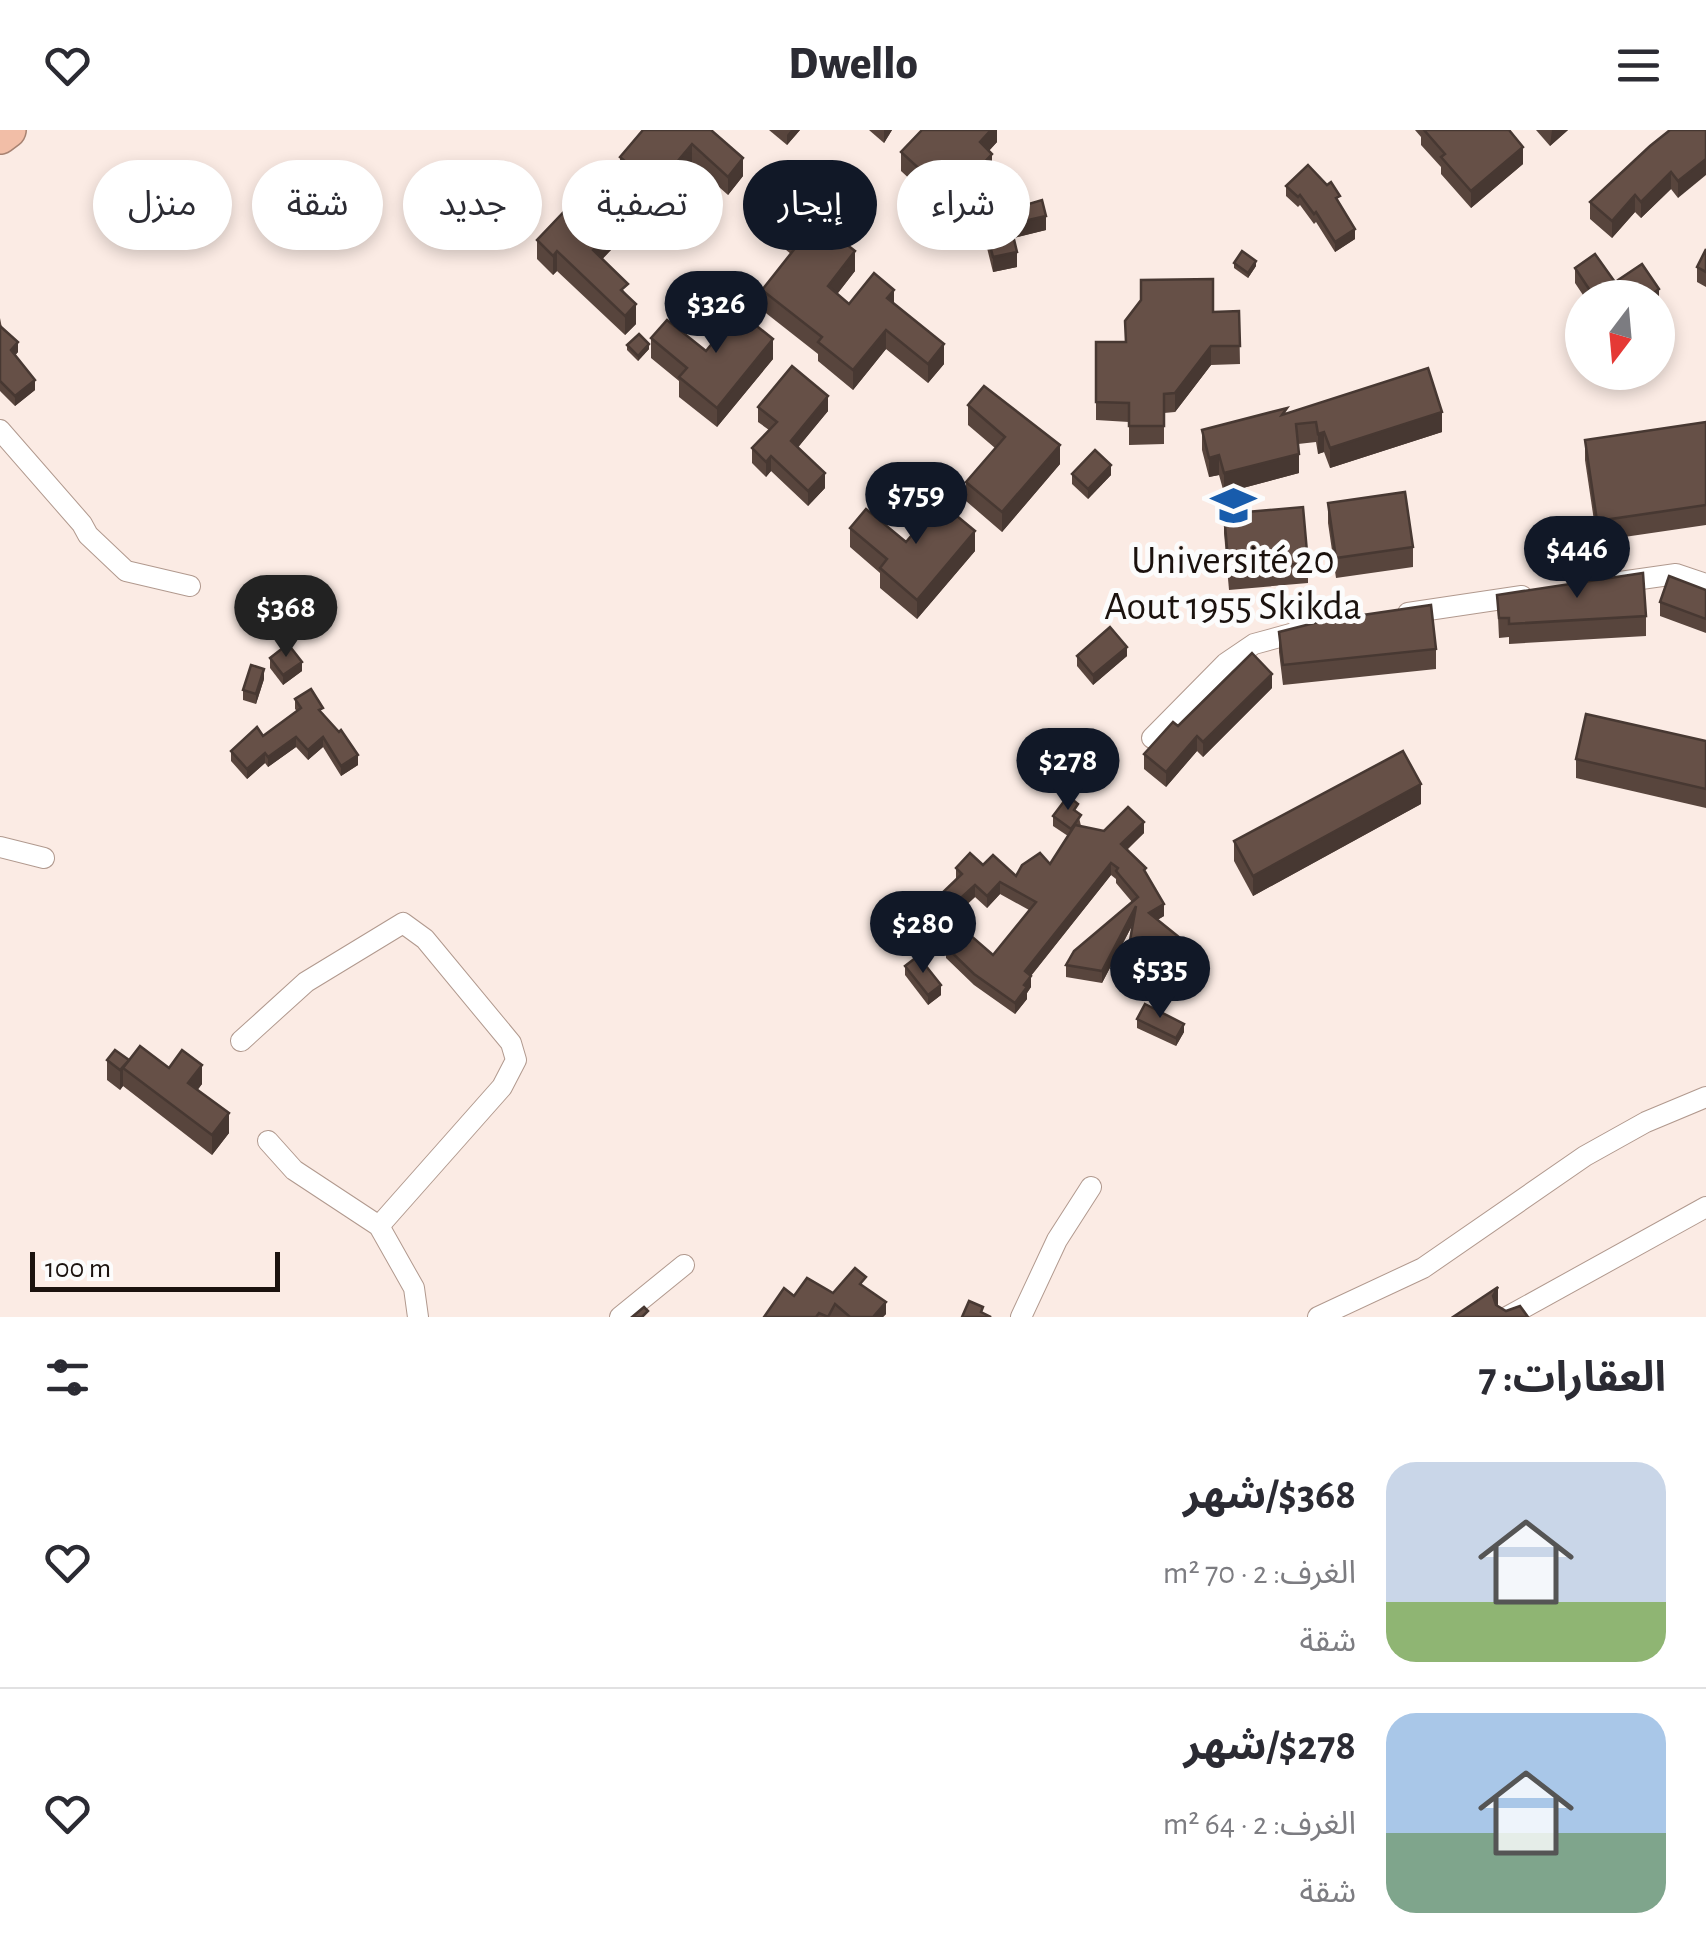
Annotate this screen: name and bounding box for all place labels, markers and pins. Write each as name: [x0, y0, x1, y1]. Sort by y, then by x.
pin: $326: [657, 271, 775, 356]
pin: $759: [857, 462, 975, 547]
school or university icon: Université 20 Aout 1955 Skikda: [1209, 482, 1257, 530]
pin: $446: [1518, 516, 1636, 601]
place label: Université 20 Aout 1955 Skikda: [1104, 541, 1362, 627]
pin: $368: [227, 575, 345, 660]
pin: $278: [1009, 728, 1127, 813]
pin: $280: [864, 891, 982, 976]
pin: $535: [1101, 936, 1219, 1021]

